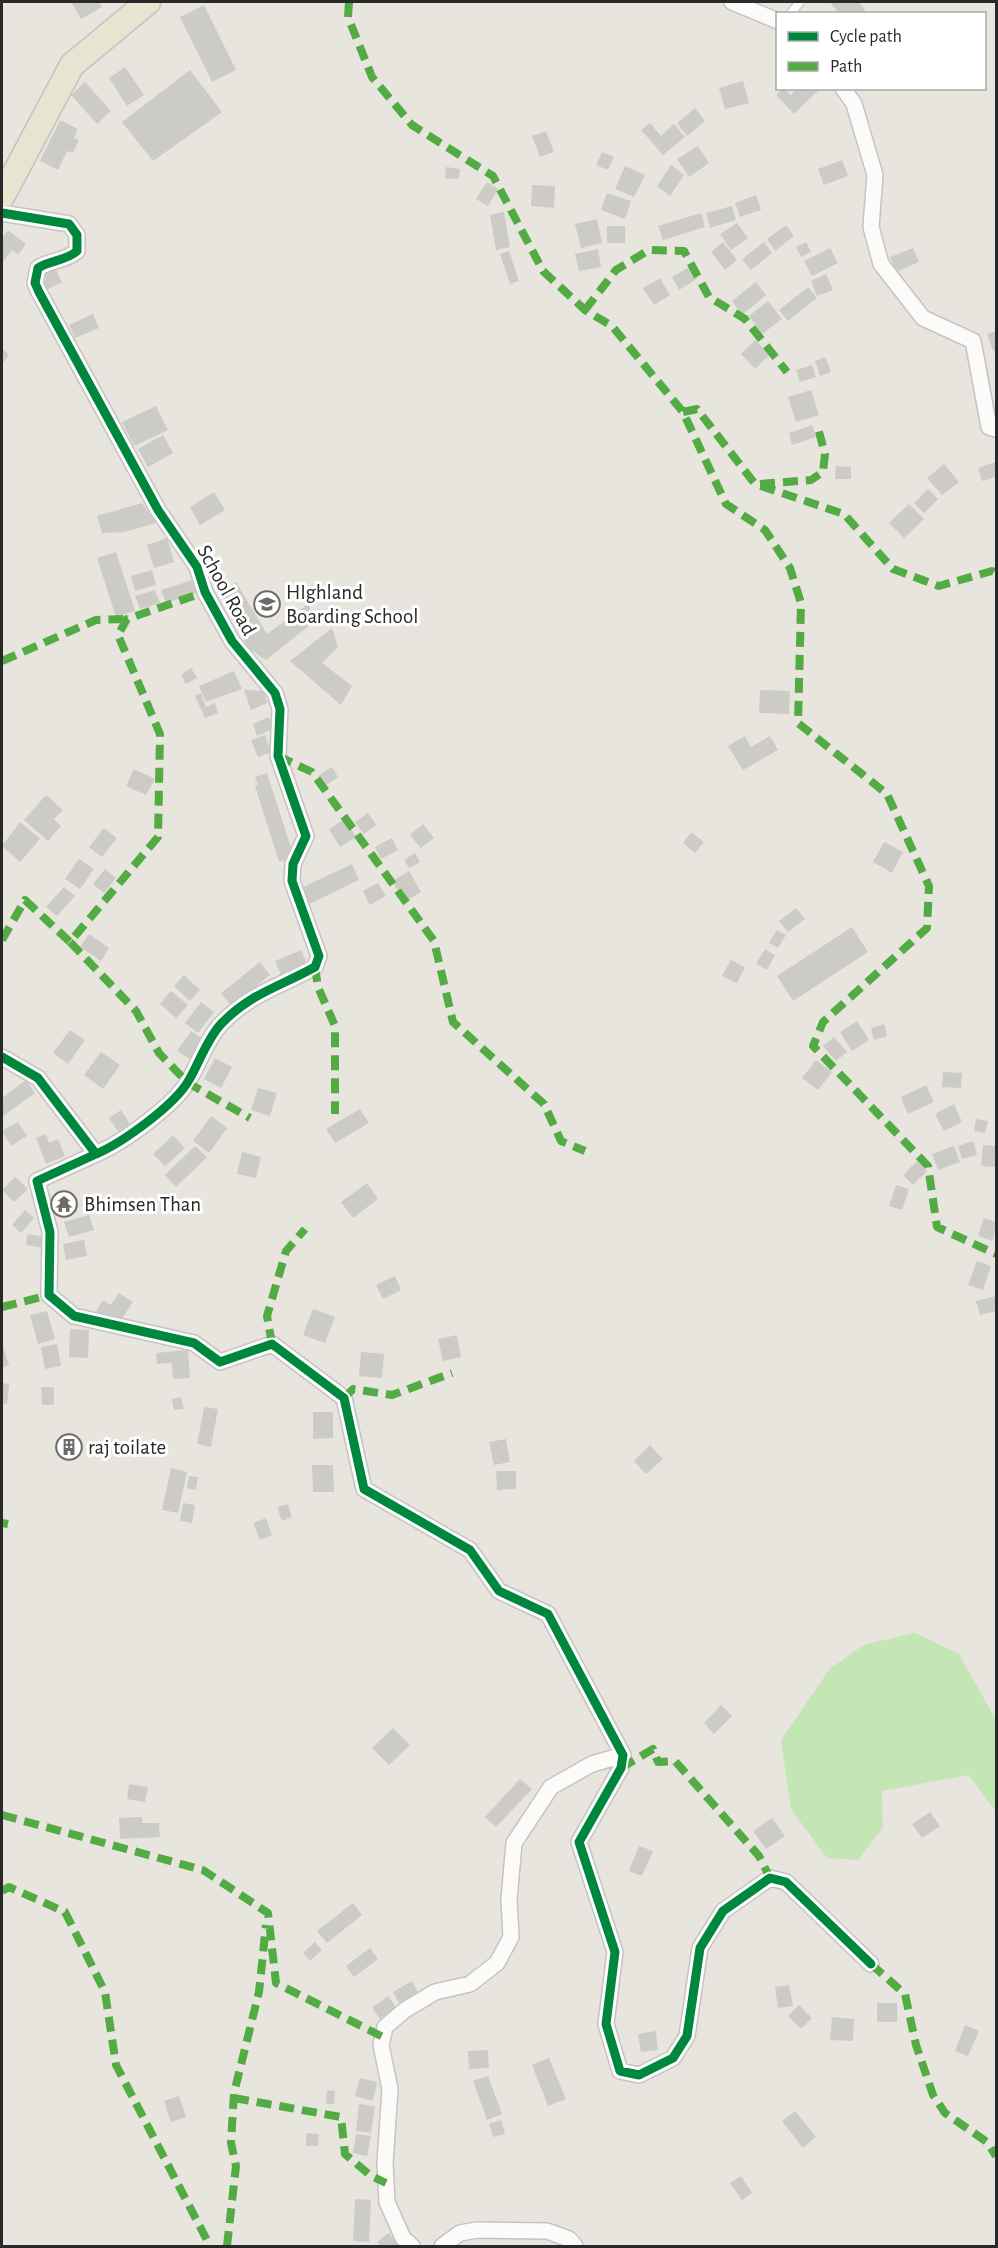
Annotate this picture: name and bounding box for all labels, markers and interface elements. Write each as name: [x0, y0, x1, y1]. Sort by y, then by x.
legend: [776, 12, 986, 90]
text: Cycle path: [830, 28, 902, 46]
text: Path: [830, 58, 862, 76]
street label: School Road: [193, 542, 260, 639]
place label: HIghland Boarding School: [286, 582, 418, 627]
school or university icon: HIghland Boarding School: [252, 589, 282, 619]
temple icon: Bhimsen Than: [49, 1189, 79, 1219]
place label: Bhimsen Than: [84, 1194, 201, 1215]
building icon: raj toilate: [54, 1432, 84, 1462]
place label: raj toilate: [88, 1437, 166, 1458]

